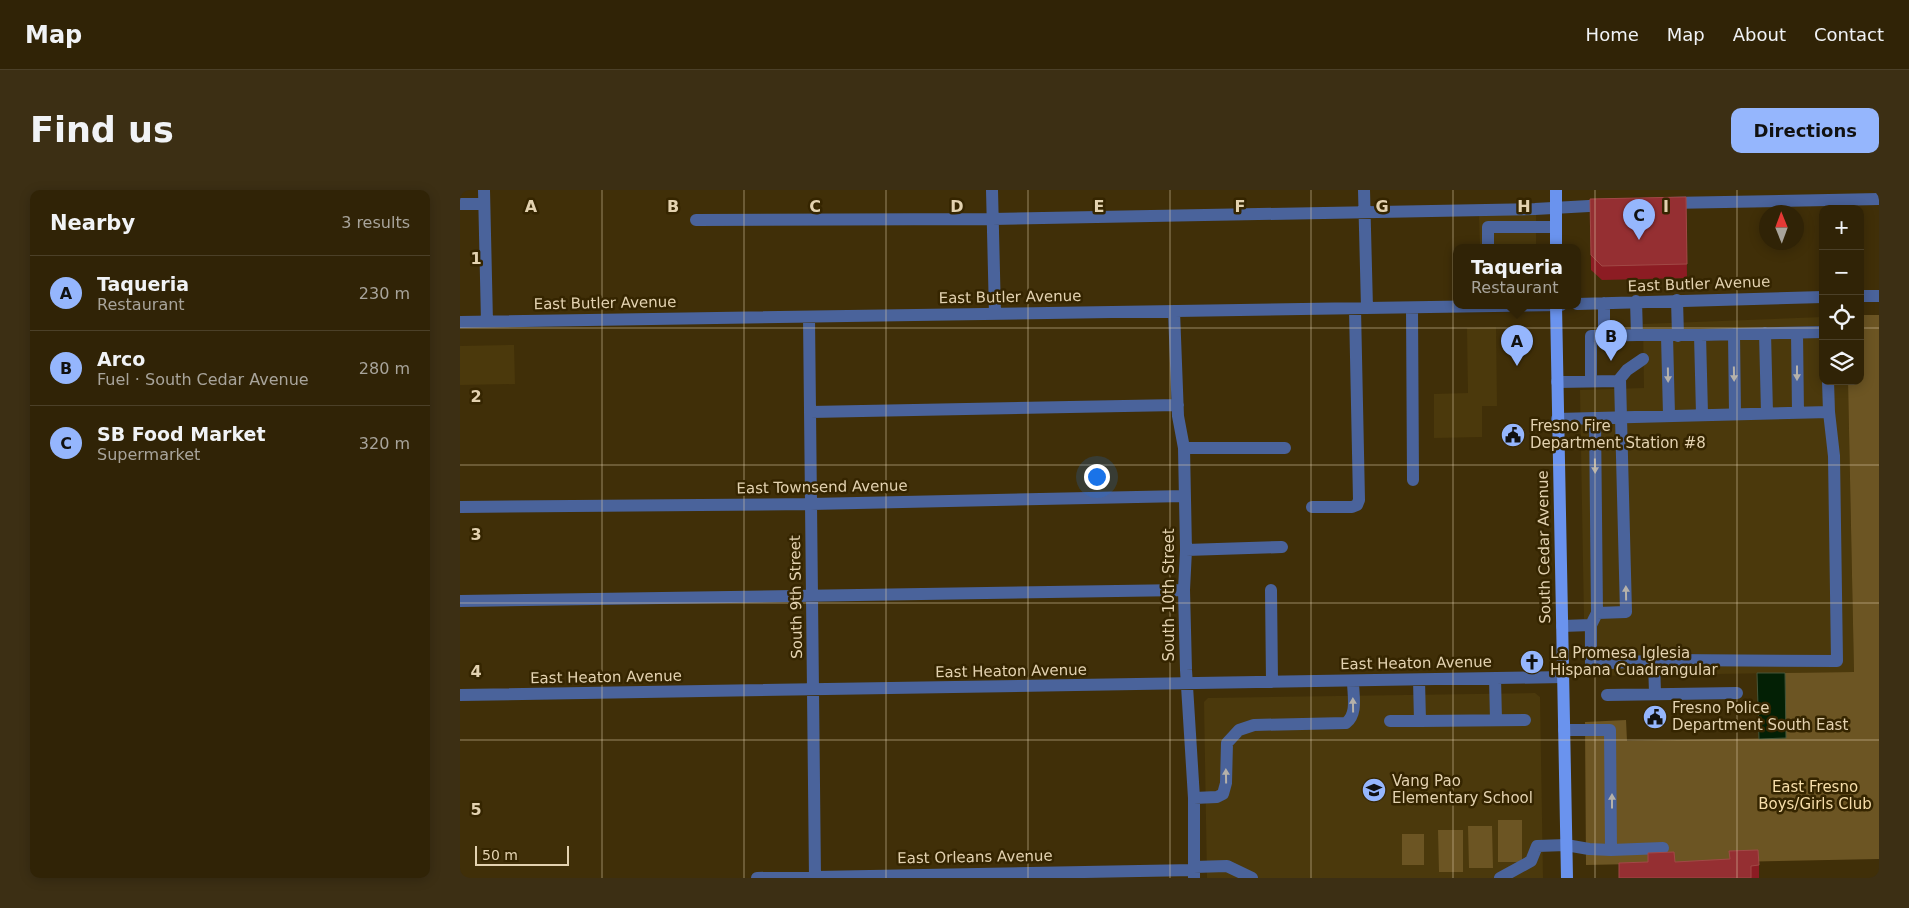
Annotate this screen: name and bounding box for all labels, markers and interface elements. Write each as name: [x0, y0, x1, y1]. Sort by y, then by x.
text: Map: [25, 21, 82, 49]
text: Home: [1586, 24, 1639, 45]
text: Map: [1667, 24, 1705, 45]
text: About: [1733, 24, 1786, 45]
text: Contact: [1814, 24, 1884, 45]
button: Directions: [1731, 108, 1879, 153]
text: Find us: [30, 110, 174, 150]
text: A: [525, 197, 538, 216]
text: B: [667, 197, 679, 216]
text: C: [809, 197, 821, 216]
text: D: [950, 197, 964, 216]
text: E: [1094, 197, 1104, 216]
text: F: [1235, 197, 1245, 216]
text: G: [1375, 197, 1389, 216]
text: H: [1517, 197, 1531, 216]
text: I: [1663, 197, 1669, 216]
pin: C: [1623, 199, 1655, 240]
north arrow: [1759, 205, 1804, 250]
map controls: [1819, 205, 1864, 385]
button: +: [1819, 205, 1864, 250]
text: Nearby: [50, 211, 135, 235]
text: 3 results: [341, 213, 410, 232]
popup: [1453, 244, 1581, 309]
text: 1: [470, 249, 482, 268]
button: −: [1819, 250, 1864, 295]
text: Taqueria: [1471, 256, 1563, 278]
text: Taqueria: [97, 273, 189, 295]
street label: East Butler Avenue: [1627, 273, 1771, 295]
text: Restaurant: [1471, 278, 1559, 297]
text: A: [60, 284, 72, 303]
text: 230 m: [359, 284, 410, 303]
street label: East Butler Avenue: [938, 287, 1082, 307]
street label: East Butler Avenue: [533, 293, 677, 313]
text: Restaurant: [97, 295, 185, 314]
button: locate: [1819, 295, 1864, 340]
pin: B: [1595, 320, 1627, 361]
pin: A: [1501, 325, 1533, 366]
button: layers: [1819, 340, 1864, 385]
text: Arco: [97, 348, 145, 370]
text: B: [60, 359, 72, 378]
text: 280 m: [359, 359, 410, 378]
one-way arrow: [1794, 365, 1802, 381]
one-way arrow: [1730, 366, 1738, 382]
one-way arrow: [1664, 368, 1672, 384]
text: Fuel · South Cedar Avenue: [97, 370, 309, 389]
text: 2: [470, 387, 482, 406]
place label: Fresno Fire Department Station #8: [1530, 417, 1706, 452]
public building icon: Fresno Fire Department Station #8: [1500, 422, 1526, 448]
text: SB Food Market: [97, 423, 266, 445]
text: C: [60, 434, 72, 453]
text: 320 m: [359, 434, 410, 453]
text: Supermarket: [97, 445, 200, 464]
one-way arrow: [1591, 459, 1599, 475]
your location: [1084, 464, 1110, 490]
street label: South Cedar Avenue: [1534, 470, 1554, 624]
street label: East Townsend Avenue: [736, 477, 908, 497]
text: 3: [470, 525, 482, 544]
street label: South 10th Street: [1160, 528, 1178, 662]
street label: South 9th Street: [786, 535, 806, 659]
one-way arrow: [1621, 584, 1629, 600]
place label: La Promesa Iglesia Hispana Cuadrangular: [1550, 644, 1718, 679]
church icon: La Promesa Iglesia Hispana Cuadrangular: [1519, 649, 1545, 675]
street label: East Heaton Avenue: [1340, 653, 1492, 673]
street label: East Heaton Avenue: [935, 661, 1087, 681]
text: 4: [470, 662, 482, 681]
street label: East Heaton Avenue: [530, 667, 682, 687]
one-way arrow: [1349, 697, 1357, 713]
place label: Fresno Police Department South East: [1672, 699, 1848, 734]
public building icon: Fresno Police Department South East: [1642, 704, 1668, 730]
one-way arrow: [1222, 767, 1230, 783]
place label: Vang Pao Elementary School: [1392, 772, 1533, 807]
school or university icon: Vang Pao Elementary School: [1361, 777, 1387, 803]
park label: East Fresno Boys/Girls Club: [1758, 778, 1872, 813]
one-way arrow: [1608, 793, 1616, 809]
text: 5: [470, 800, 482, 819]
scale bar: [475, 843, 569, 866]
text: 50 m: [482, 847, 518, 863]
street label: East Orleans Avenue: [897, 847, 1053, 867]

